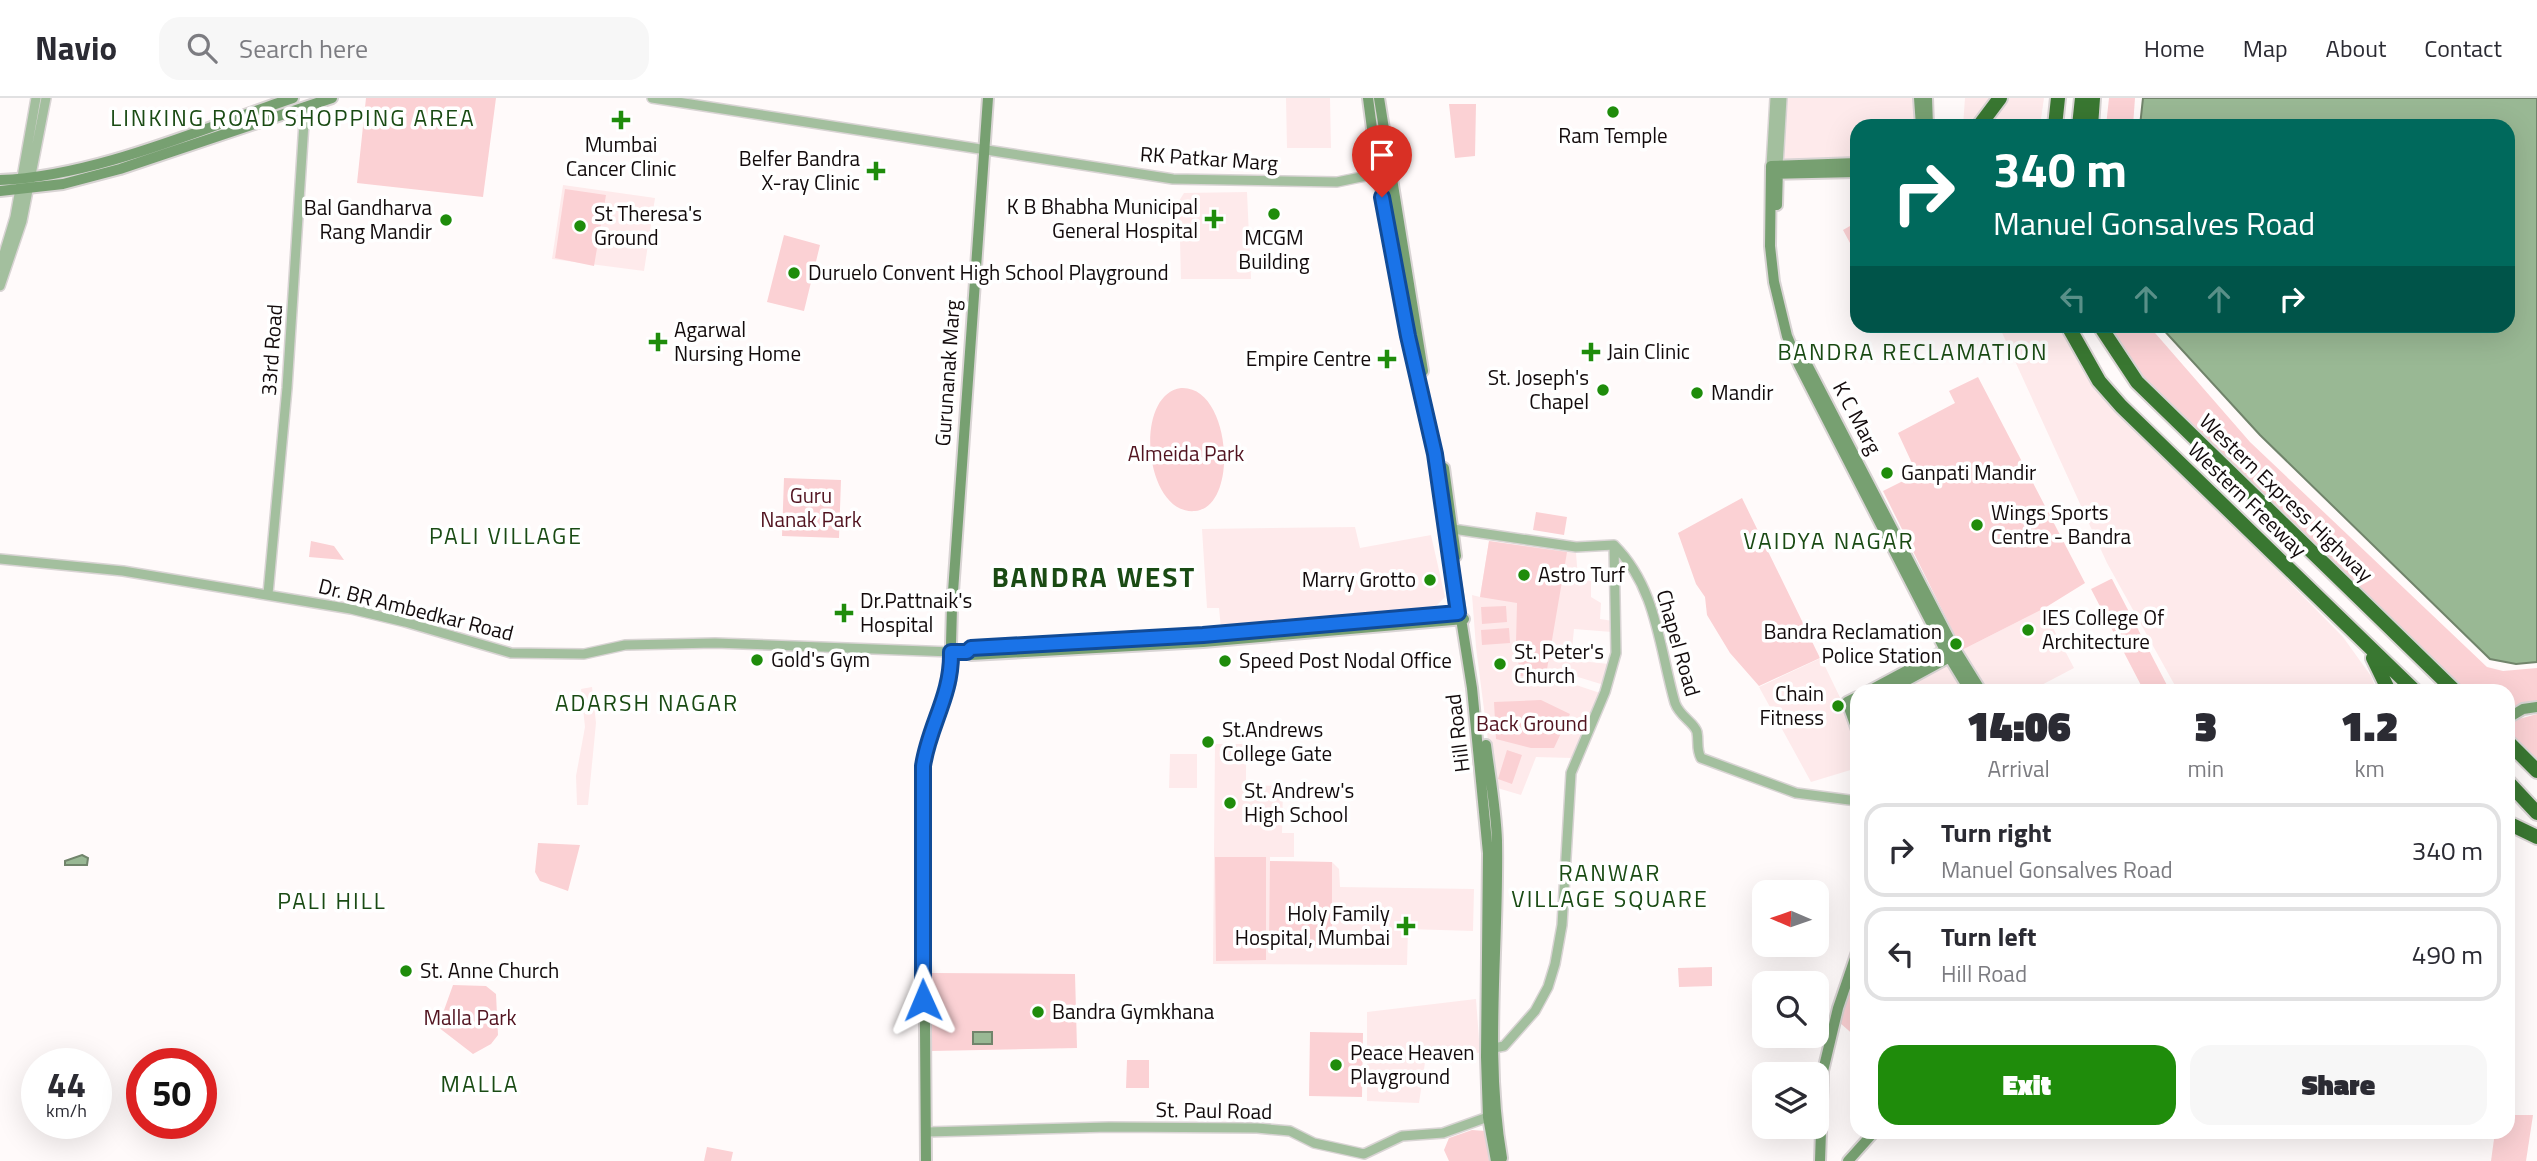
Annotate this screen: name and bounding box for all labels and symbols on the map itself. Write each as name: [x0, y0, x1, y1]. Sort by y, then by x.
district label: LINKING ROAD SHOPPING AREA: [110, 100, 476, 135]
marker: Ram Temple: [1605, 104, 1621, 120]
marker: Mumbai Cancer Clinic: [611, 110, 631, 130]
place label: Ram Temple: [1558, 119, 1668, 151]
pin: [1352, 125, 1412, 197]
place label: Mumbai Cancer Clinic: [566, 128, 676, 184]
street label: RK Patkar Marg: [1139, 137, 1279, 179]
place label: Belfer Bandra X-ray Clinic: [739, 142, 860, 198]
marker: Belfer Bandra X-ray Clinic: [866, 161, 886, 181]
place label: K B Bhabha Municipal General Hospital: [1007, 190, 1198, 246]
place label: Bal Gandharva Rang Mandir: [304, 191, 432, 247]
place label: St Theresa's Ground: [594, 197, 702, 253]
marker: MCGM Building: [1266, 206, 1282, 222]
marker: K B Bhabha Municipal General Hospital: [1204, 209, 1224, 229]
marker: Bal Gandharva Rang Mandir: [438, 212, 454, 228]
marker: St Theresa's Ground: [572, 218, 588, 234]
place label: MCGM Building: [1238, 221, 1310, 277]
place label: Duruelo Convent High School Playground: [808, 256, 1169, 288]
marker: Duruelo Convent High School Playground: [786, 265, 802, 281]
street label: Gurunanak Marg: [926, 298, 968, 447]
street label: 33rd Road: [252, 303, 290, 397]
place label: Agarwal Nursing Home: [674, 313, 801, 369]
marker: Agarwal Nursing Home: [648, 332, 668, 352]
district label: BANDRA RECLAMATION: [1777, 334, 2049, 369]
place label: Jain Clinic: [1607, 335, 1690, 367]
place label: Empire Centre: [1246, 342, 1371, 374]
marker: Jain Clinic: [1581, 342, 1601, 362]
marker: Empire Centre: [1377, 349, 1397, 369]
place label: St. Joseph's Chapel: [1488, 361, 1589, 417]
street label: K C Marg: [1825, 375, 1891, 460]
place label: Mandir: [1711, 376, 1773, 408]
marker: St. Joseph's Chapel: [1595, 382, 1611, 398]
marker: Mandir: [1689, 385, 1705, 401]
street label: Western Express Highway: [2193, 406, 2381, 589]
street label: Western Freeway: [2181, 434, 2315, 565]
park label: Almeida Park: [1128, 437, 1244, 469]
place label: Ganpati Mandir: [1901, 456, 2036, 488]
marker: Ganpati Mandir: [1879, 465, 1895, 481]
park label: Guru Nanak Park: [760, 479, 862, 535]
place label: Wings Sports Centre - Bandra: [1991, 496, 2132, 552]
marker: Wings Sports Centre - Bandra: [1969, 517, 1985, 533]
district label: PALI VILLAGE: [429, 518, 583, 553]
district label: VAIDYA NAGAR: [1743, 523, 1915, 558]
district label: BANDRA WEST: [992, 555, 1196, 598]
place label: Astro Turf: [1538, 558, 1625, 590]
place label: Marry Grotto: [1302, 563, 1416, 595]
marker: Astro Turf: [1516, 567, 1532, 583]
street label: Dr. BR Ambedkar Road: [315, 569, 517, 649]
marker: Marry Grotto: [1422, 572, 1438, 588]
place label: Dr.Pattnaik's Hospital: [860, 584, 972, 640]
street label: Chapel Road: [1648, 586, 1709, 700]
place label: IES College Of Architecture: [2042, 601, 2164, 657]
marker: Dr.Pattnaik's Hospital: [834, 603, 854, 623]
place label: Bandra Reclamation Police Station: [1763, 615, 1942, 671]
marker: IES College Of Architecture: [2020, 622, 2036, 638]
place label: St. Peter's Church: [1514, 635, 1604, 691]
marker: Bandra Reclamation Police Station: [1948, 636, 1964, 652]
place label: Gold's Gym: [771, 643, 870, 675]
place label: Speed Post Nodal Office: [1239, 644, 1452, 676]
marker: Gold's Gym: [749, 652, 765, 668]
marker: Speed Post Nodal Office: [1217, 653, 1233, 669]
marker: St. Peter's Church: [1492, 656, 1508, 672]
place label: Chain Fitness: [1760, 677, 1824, 733]
district label: ADARSH NAGAR: [555, 685, 739, 720]
street label: Hill Road: [1436, 692, 1478, 774]
marker: Chain Fitness: [1830, 698, 1846, 714]
park label: Back Ground: [1476, 707, 1588, 739]
place label: St.Andrews College Gate: [1222, 713, 1332, 769]
marker: St.Andrews College Gate: [1200, 734, 1216, 750]
place label: St. Andrew's High School: [1244, 774, 1354, 830]
marker: St. Andrew's High School: [1222, 795, 1238, 811]
district label: RANWAR VILLAGE SQUARE: [1511, 855, 1709, 916]
north arrow: [1752, 880, 1829, 957]
district label: PALI HILL: [277, 883, 387, 918]
place label: Holy Family Hospital, Mumbai: [1235, 897, 1390, 953]
marker: Holy Family Hospital, Mumbai: [1396, 916, 1416, 936]
place label: St. Anne Church: [420, 954, 559, 986]
marker: St. Anne Church: [398, 963, 414, 979]
position arrow: [886, 963, 960, 1037]
place label: Bandra Gymkhana: [1052, 995, 1215, 1027]
park label: Malla Park: [423, 1001, 517, 1033]
marker: Bandra Gymkhana: [1030, 1004, 1046, 1020]
place label: Peace Heaven Playground: [1350, 1036, 1475, 1092]
speed limit sign: 50: [126, 1048, 217, 1139]
marker: Peace Heaven Playground: [1328, 1057, 1344, 1073]
district label: MALLA: [441, 1066, 519, 1101]
street label: St. Paul Road: [1155, 1093, 1273, 1127]

